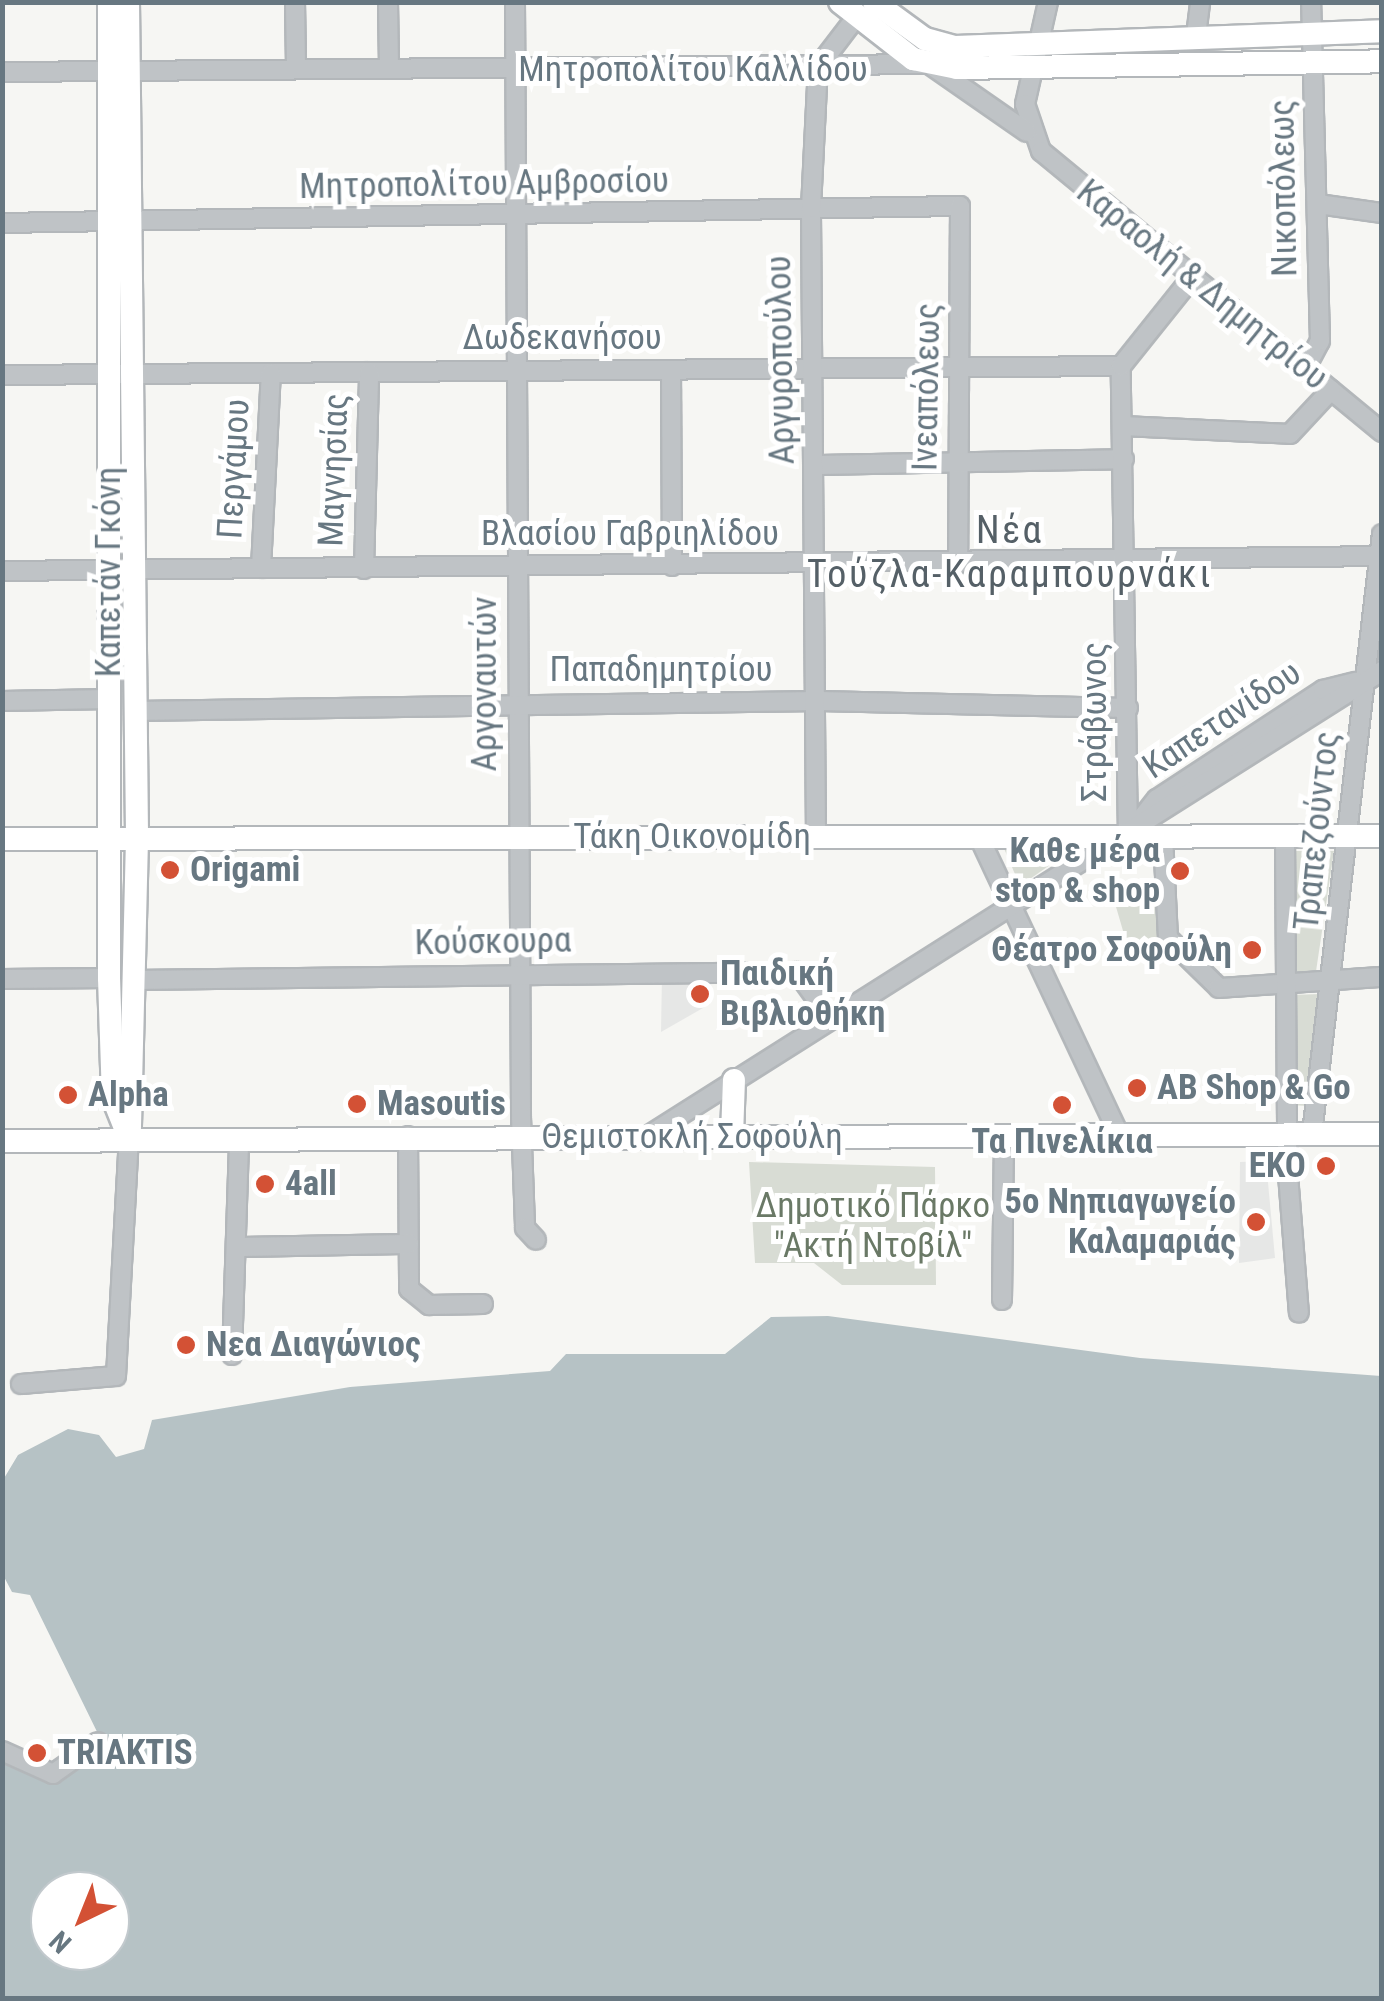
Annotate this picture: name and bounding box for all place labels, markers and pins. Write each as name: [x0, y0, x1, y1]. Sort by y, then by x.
place label: Καθε μέρα stop & shop: [995, 830, 1160, 912]
place label: Origami: [190, 849, 300, 891]
marker: Origami: [159, 859, 181, 881]
marker: Καθε μέρα stop & shop: [1169, 860, 1191, 882]
place label: Θέατρο Σοφούλη: [991, 929, 1232, 971]
marker: Θέατρο Σοφούλη: [1241, 939, 1263, 961]
place label: Παιδική Βιβλιοθήκη: [720, 953, 885, 1035]
marker: Παιδική Βιβλιοθήκη: [689, 983, 711, 1005]
place label: AB Shop & Go: [1157, 1067, 1351, 1109]
place label: Alpha: [88, 1074, 169, 1116]
marker: AB Shop & Go: [1126, 1077, 1148, 1099]
place label: Masoutis: [377, 1083, 506, 1125]
marker: Alpha: [57, 1084, 79, 1106]
marker: Masoutis: [346, 1093, 368, 1115]
marker: Τα Πινελίκια: [1051, 1094, 1073, 1116]
place label: Τα Πινελίκια: [971, 1121, 1153, 1163]
place label: EKO: [1249, 1145, 1306, 1187]
marker: EKO: [1315, 1155, 1337, 1177]
place label: 4all: [285, 1163, 337, 1205]
marker: 4all: [254, 1173, 276, 1195]
place label: 5ο Νηπιαγωγείο Καλαμαριάς: [1004, 1181, 1236, 1263]
marker: 5ο Νηπιαγωγείο Καλαμαριάς: [1245, 1211, 1267, 1233]
place label: Νεα Διαγώνιος: [206, 1324, 421, 1366]
marker: Νεα Διαγώνιος: [175, 1334, 197, 1356]
place label: TRIAKTIS: [57, 1732, 193, 1774]
marker: TRIAKTIS: [26, 1742, 48, 1764]

